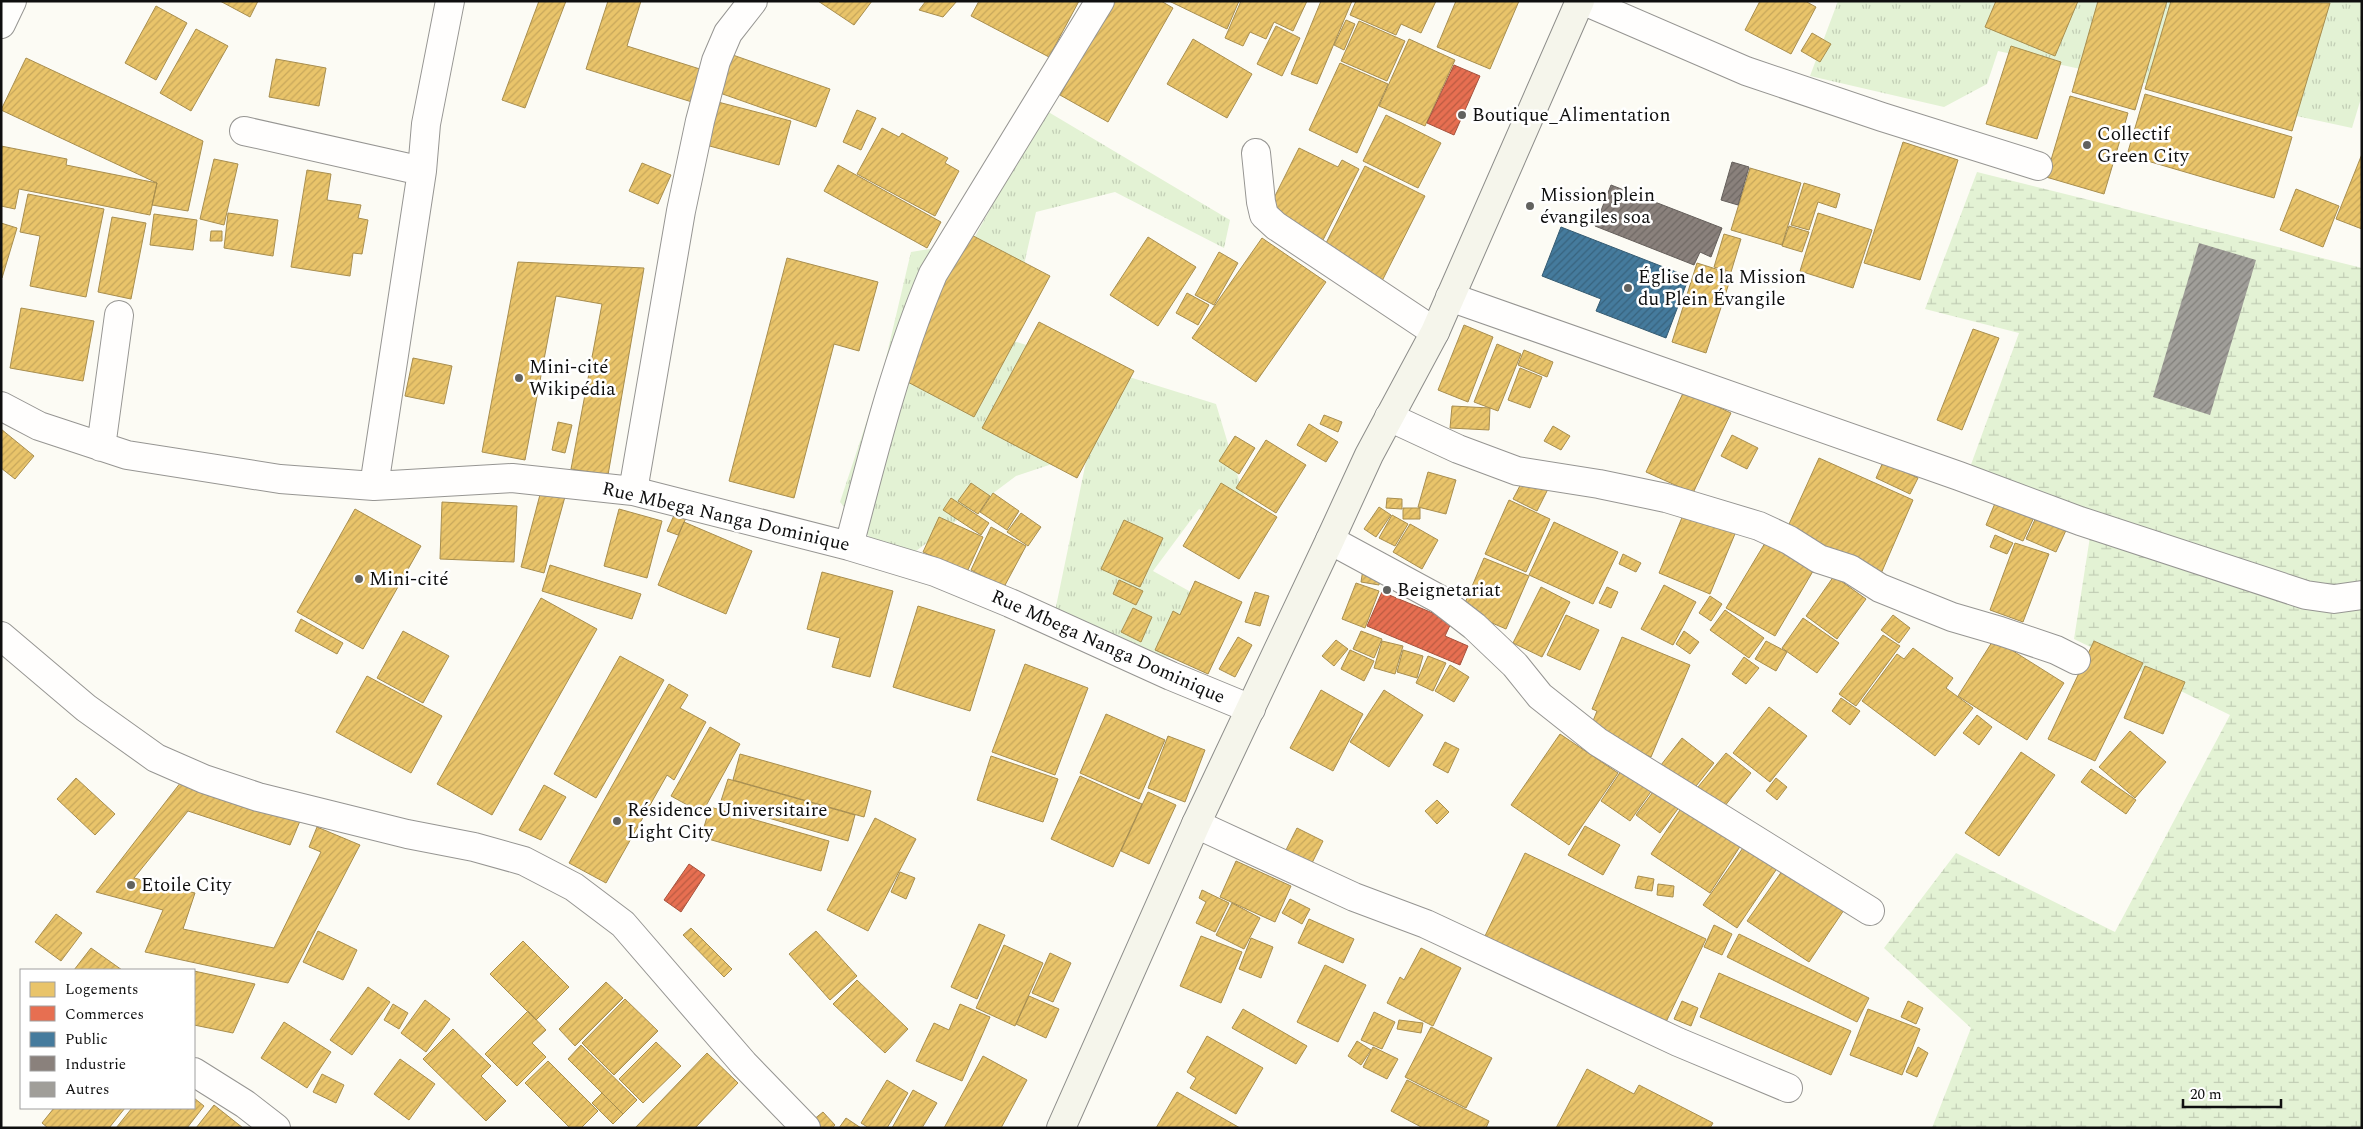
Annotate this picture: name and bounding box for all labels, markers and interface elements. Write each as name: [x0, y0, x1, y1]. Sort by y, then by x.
place label: Boutique_Alimentation: [1472, 101, 1670, 130]
marker: Boutique_Alimentation: [1456, 109, 1468, 121]
place label: Collectif Green City: [2097, 120, 2190, 171]
marker: Collectif Green City: [2081, 139, 2093, 151]
place label: Mission plein évangiles soa: [1540, 181, 1655, 232]
marker: Mission plein évangiles soa: [1524, 200, 1536, 212]
place label: Église de la Mission du Plein Évangile: [1638, 263, 1806, 314]
marker: Église de la Mission du Plein Évangile: [1622, 282, 1634, 294]
place label: Mini-cité Wikipédia: [529, 353, 616, 404]
marker: Mini-cité Wikipédia: [513, 372, 525, 384]
street label: Rue Mbega Nanga Dominique: [599, 474, 853, 560]
place label: Mini-cité: [369, 565, 448, 594]
marker: Mini-cité: [353, 573, 365, 585]
place label: Beignetariat: [1397, 576, 1501, 605]
street label: Rue Mbega Nanga Dominique: [986, 582, 1230, 712]
marker: Beignetariat: [1381, 584, 1393, 596]
place label: Résidence Universitaire Light City: [627, 796, 827, 847]
marker: Résidence Universitaire Light City: [611, 815, 623, 827]
place label: Etoile City: [141, 871, 232, 900]
marker: Etoile City: [125, 879, 137, 891]
legend: [20, 969, 195, 1109]
text: Logements: [65, 978, 139, 1001]
text: Commerces: [65, 1003, 144, 1026]
text: Public: [65, 1028, 108, 1051]
text: Industrie: [65, 1053, 126, 1076]
scale bar: [2183, 1076, 2280, 1108]
text: Autres: [65, 1078, 110, 1101]
text: 20 m: [2190, 1083, 2222, 1106]

